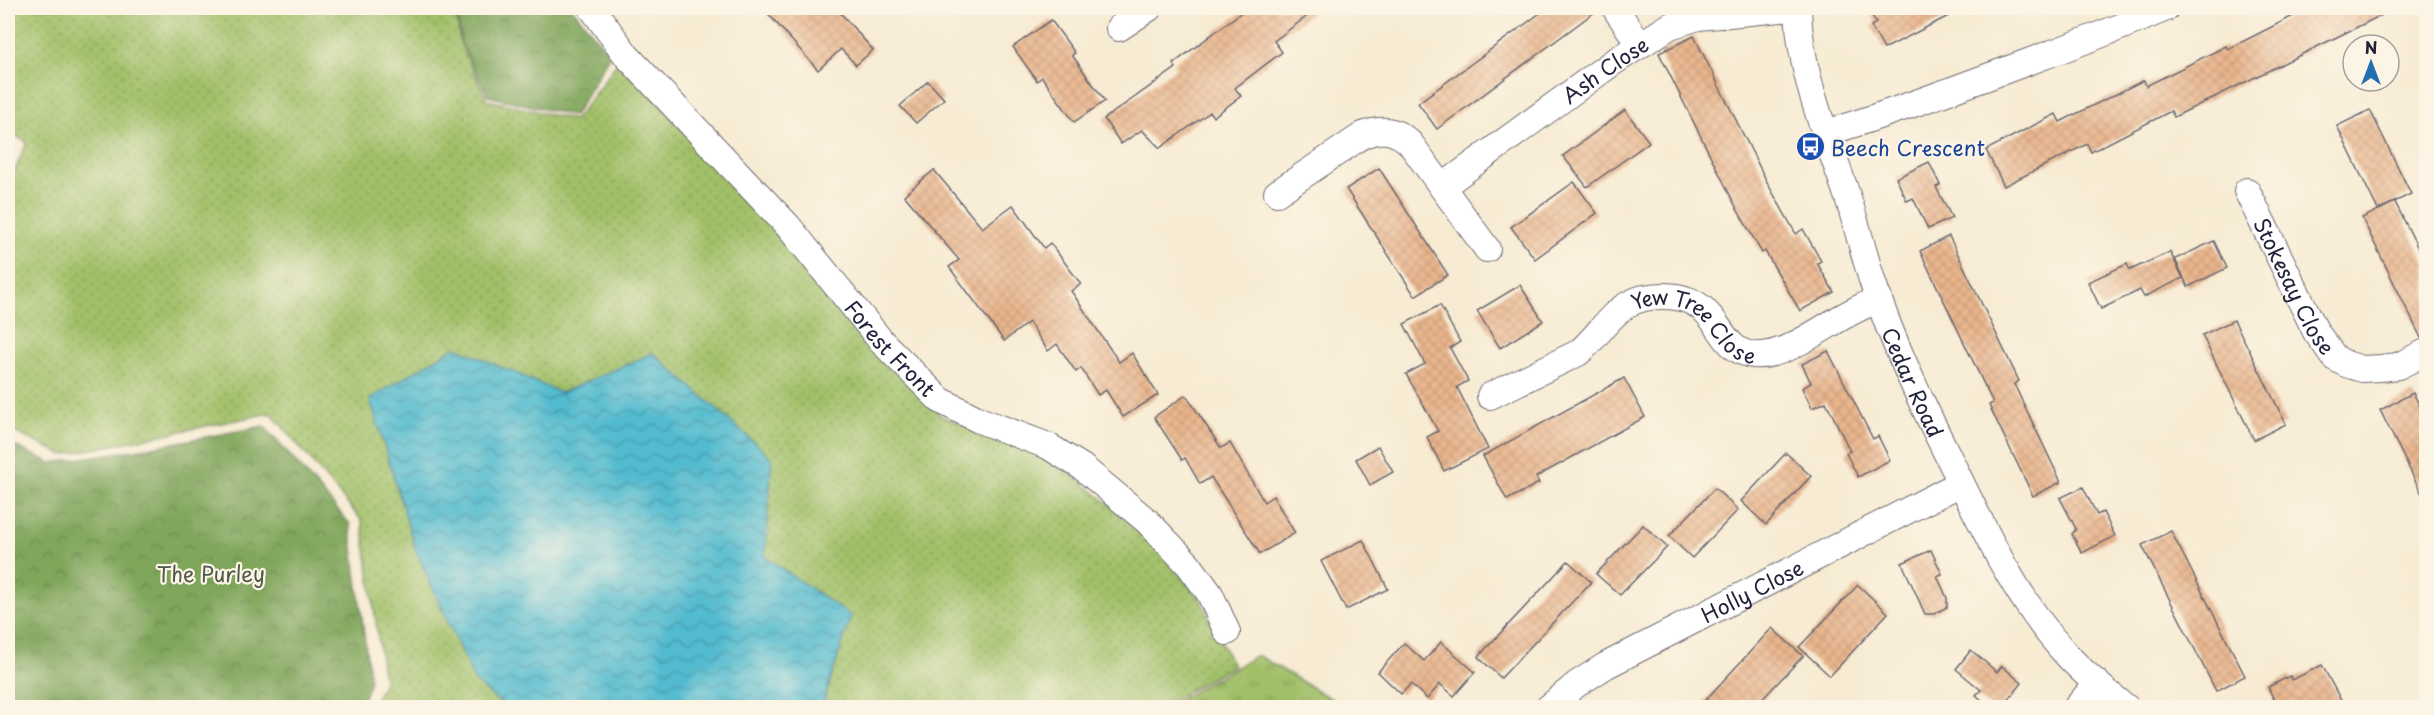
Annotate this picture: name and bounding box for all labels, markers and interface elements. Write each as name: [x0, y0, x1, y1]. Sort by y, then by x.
street label: Ash Close: [1555, 28, 1654, 111]
north arrow: [2341, 33, 2401, 93]
text: N: [2365, 35, 2377, 59]
bus stop icon: Beech Crescent: [1794, 131, 1826, 163]
place label: Beech Crescent: [1831, 131, 1985, 163]
street label: Stokesay Close: [2246, 212, 2343, 361]
street label: Yew Tree Close: [1626, 280, 1759, 371]
street label: Forest Front: [838, 292, 944, 404]
street label: Cedar Road: [1875, 322, 1952, 443]
street label: Holly Close: [1695, 551, 1809, 630]
park label: The Purley: [157, 557, 265, 589]

